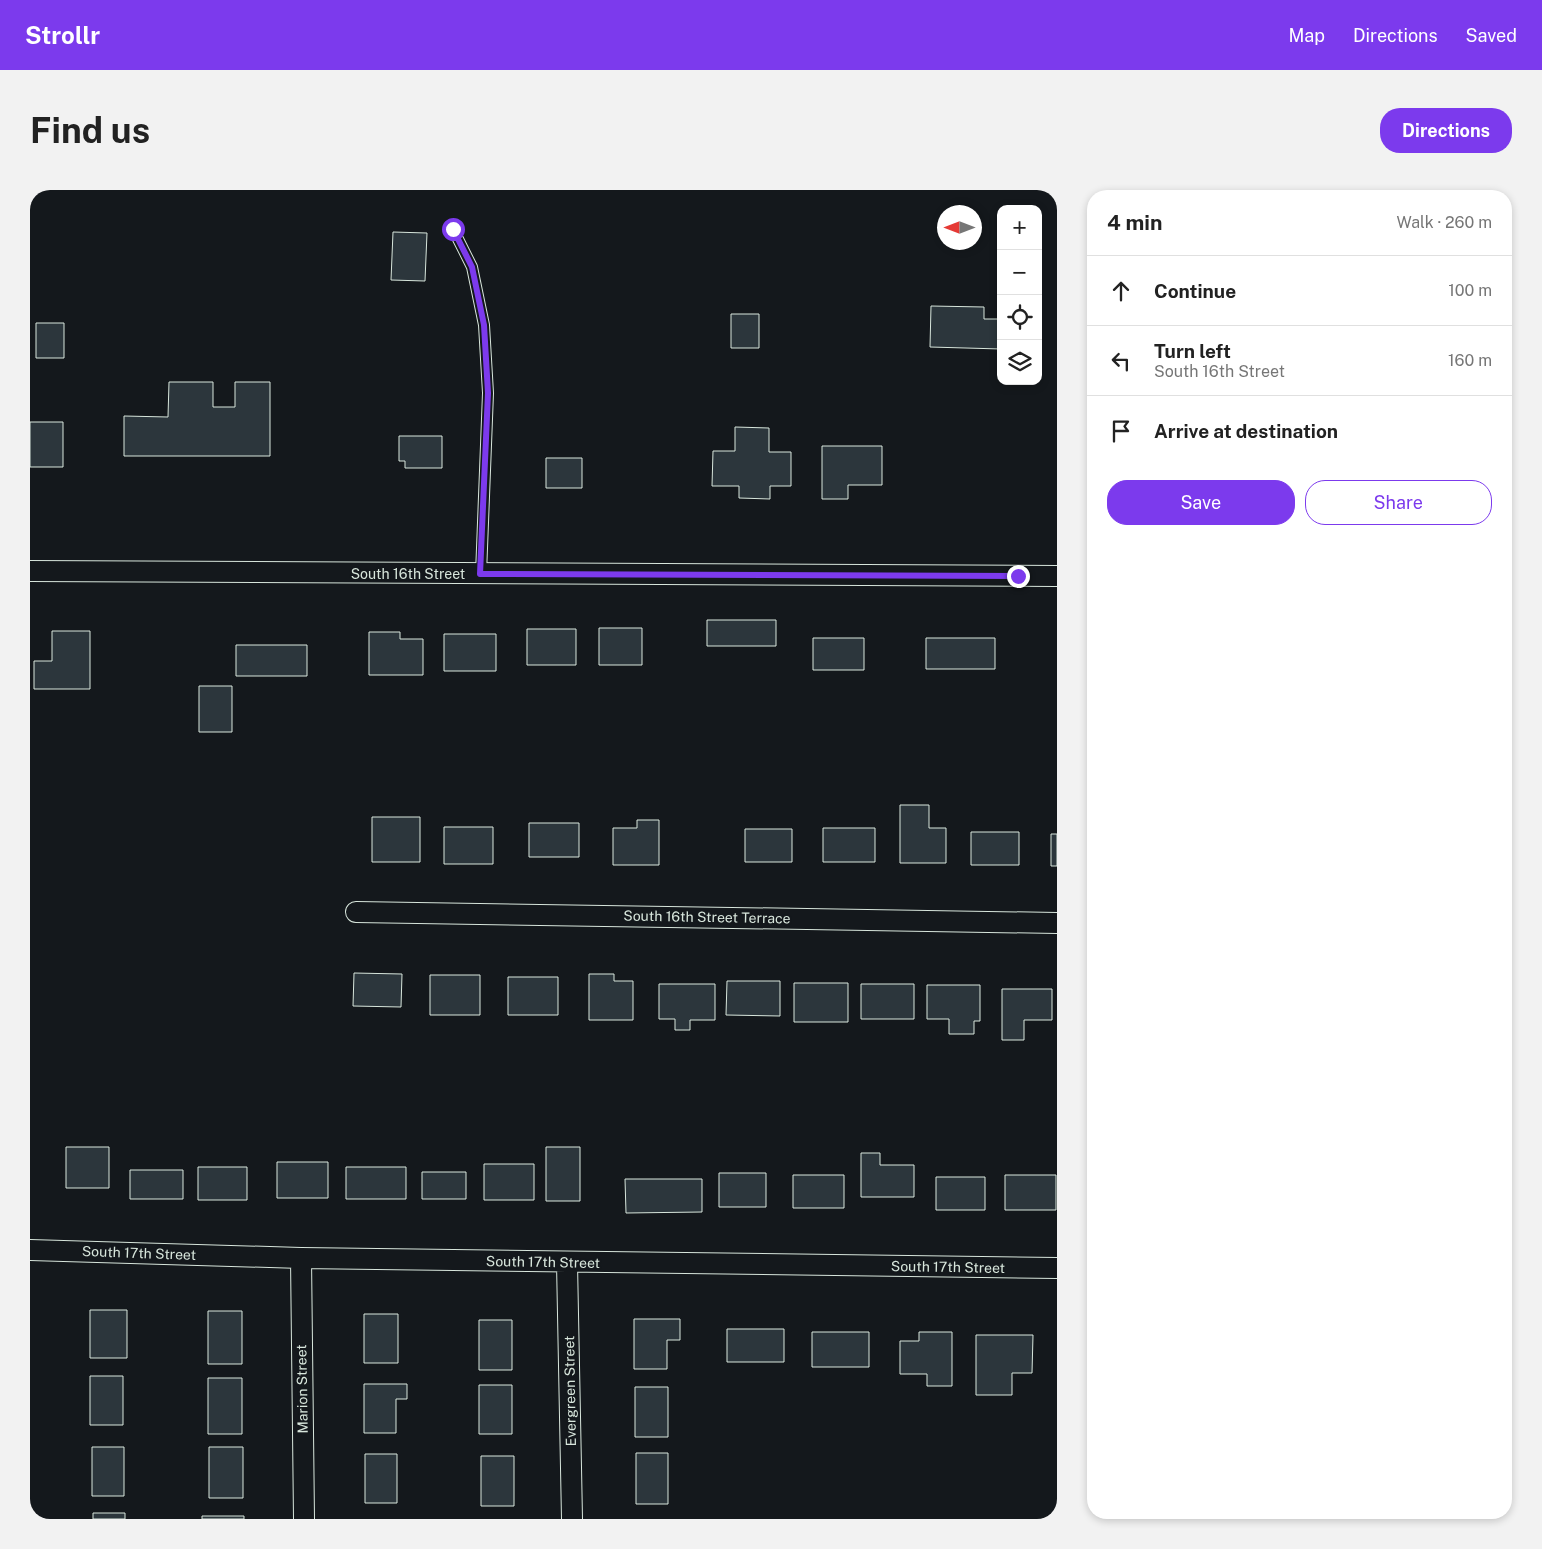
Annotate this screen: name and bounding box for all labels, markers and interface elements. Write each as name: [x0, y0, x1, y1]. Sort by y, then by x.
text: Strollr: [25, 21, 100, 49]
text: Map: [1288, 25, 1325, 46]
text: Directions: [1353, 25, 1438, 46]
text: Saved: [1466, 25, 1517, 46]
button: Directions: [1380, 108, 1512, 153]
text: Find us: [30, 110, 150, 151]
north arrow: [937, 205, 982, 250]
map controls: [997, 205, 1042, 385]
button: +: [997, 205, 1042, 250]
text: 4 min: [1107, 210, 1162, 235]
text: Walk · 260 m: [1397, 213, 1492, 232]
route start: [442, 218, 465, 241]
button: −: [997, 250, 1042, 295]
icon: ahead: [1107, 277, 1135, 305]
text: Continue: [1154, 280, 1236, 302]
text: 100 m: [1448, 281, 1492, 300]
button: locate: [997, 295, 1042, 340]
button: layers: [997, 340, 1042, 385]
text: Turn left: [1154, 340, 1231, 362]
icon: left: [1107, 347, 1135, 375]
text: 160 m: [1448, 351, 1492, 370]
text: South 16th Street: [1154, 362, 1285, 381]
icon: arrive: [1107, 417, 1135, 445]
text: Arrive at destination: [1154, 420, 1338, 442]
button: Save: [1107, 480, 1295, 525]
button: Share: [1305, 480, 1492, 525]
route end: [1007, 565, 1030, 588]
street label: South 16th Street: [351, 566, 465, 582]
street label: South 16th Street Terrace: [623, 908, 791, 926]
street label: South 17th Street: [82, 1243, 196, 1263]
street label: South 17th Street: [486, 1253, 600, 1271]
street label: South 17th Street: [891, 1258, 1005, 1276]
street label: Evergreen Street: [561, 1335, 579, 1447]
street label: Marion Street: [293, 1344, 311, 1434]

